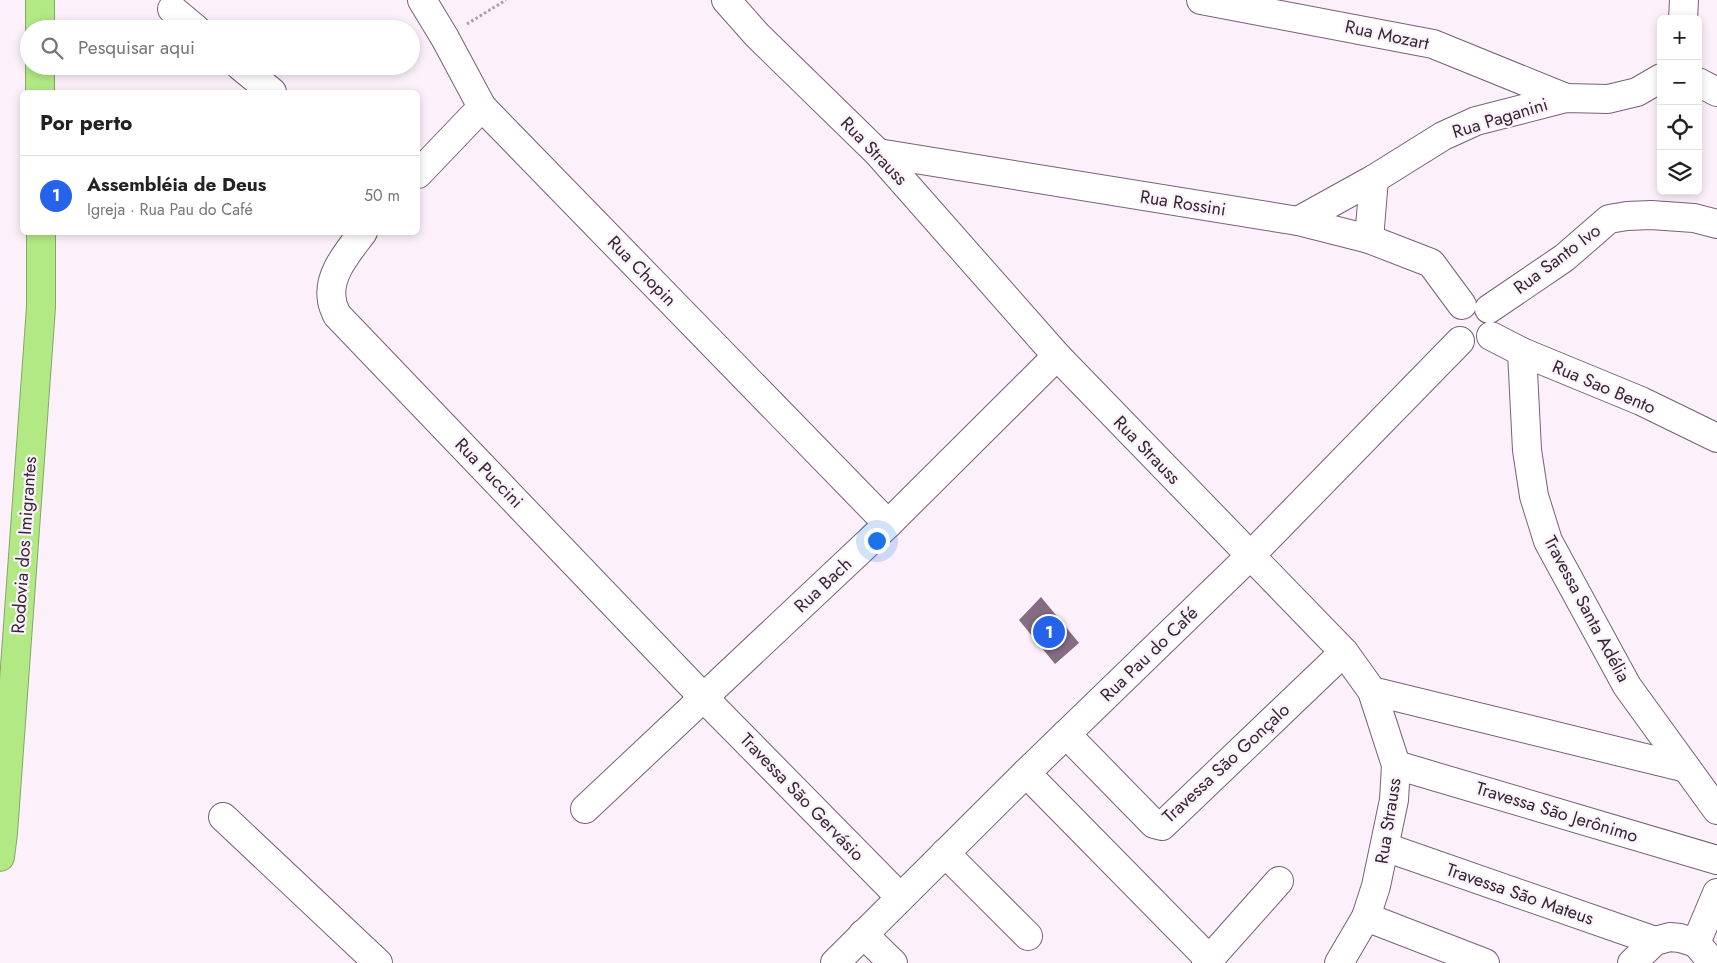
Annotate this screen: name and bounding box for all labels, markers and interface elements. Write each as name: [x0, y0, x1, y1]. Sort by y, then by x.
street label: Rua Mozart: [1343, 13, 1432, 57]
map controls: [1657, 15, 1702, 195]
button: +: [1657, 15, 1702, 60]
search box: [20, 20, 420, 75]
icon: search: [38, 34, 66, 62]
text: Pesquisar aqui: [78, 34, 195, 61]
button: −: [1657, 60, 1702, 105]
street label: Rua Paganini: [1449, 91, 1551, 145]
button: locate: [1657, 105, 1702, 150]
text: Por perto: [40, 108, 132, 138]
street label: Rua Strauss: [835, 111, 913, 191]
button: layers: [1657, 150, 1702, 195]
text: Assembléia de Deus: [87, 171, 266, 198]
street label: Rua Rossini: [1138, 183, 1228, 223]
text: 1: [52, 184, 60, 207]
text: 50 m: [364, 184, 400, 207]
text: Igreja · Rua Pau do Café: [87, 198, 253, 221]
street label: Rua Santo Ivo: [1508, 218, 1606, 300]
street label: Rua Chopin: [602, 230, 682, 312]
street label: Rua Sao Bento: [1548, 353, 1660, 421]
street label: Rua Strauss: [1108, 410, 1186, 490]
street label: Rua Puccini: [449, 432, 529, 514]
street label: Rodovia dos Imigrantes: [5, 455, 43, 635]
your location: [864, 528, 890, 554]
street label: Travessa Santa Adélia: [1537, 531, 1637, 687]
street label: Rua Bach: [788, 552, 858, 618]
street label: Rua Pau do Café: [1094, 600, 1204, 708]
pin: 1: [1033, 613, 1065, 651]
street label: Travessa São Gonçalo: [1157, 697, 1295, 829]
street label: Travessa São Gervásio: [734, 727, 870, 867]
street label: Travessa São Jerônimo: [1473, 775, 1641, 849]
street label: Rua Strauss: [1368, 776, 1408, 866]
street label: Travessa São Mateus: [1443, 857, 1597, 931]

